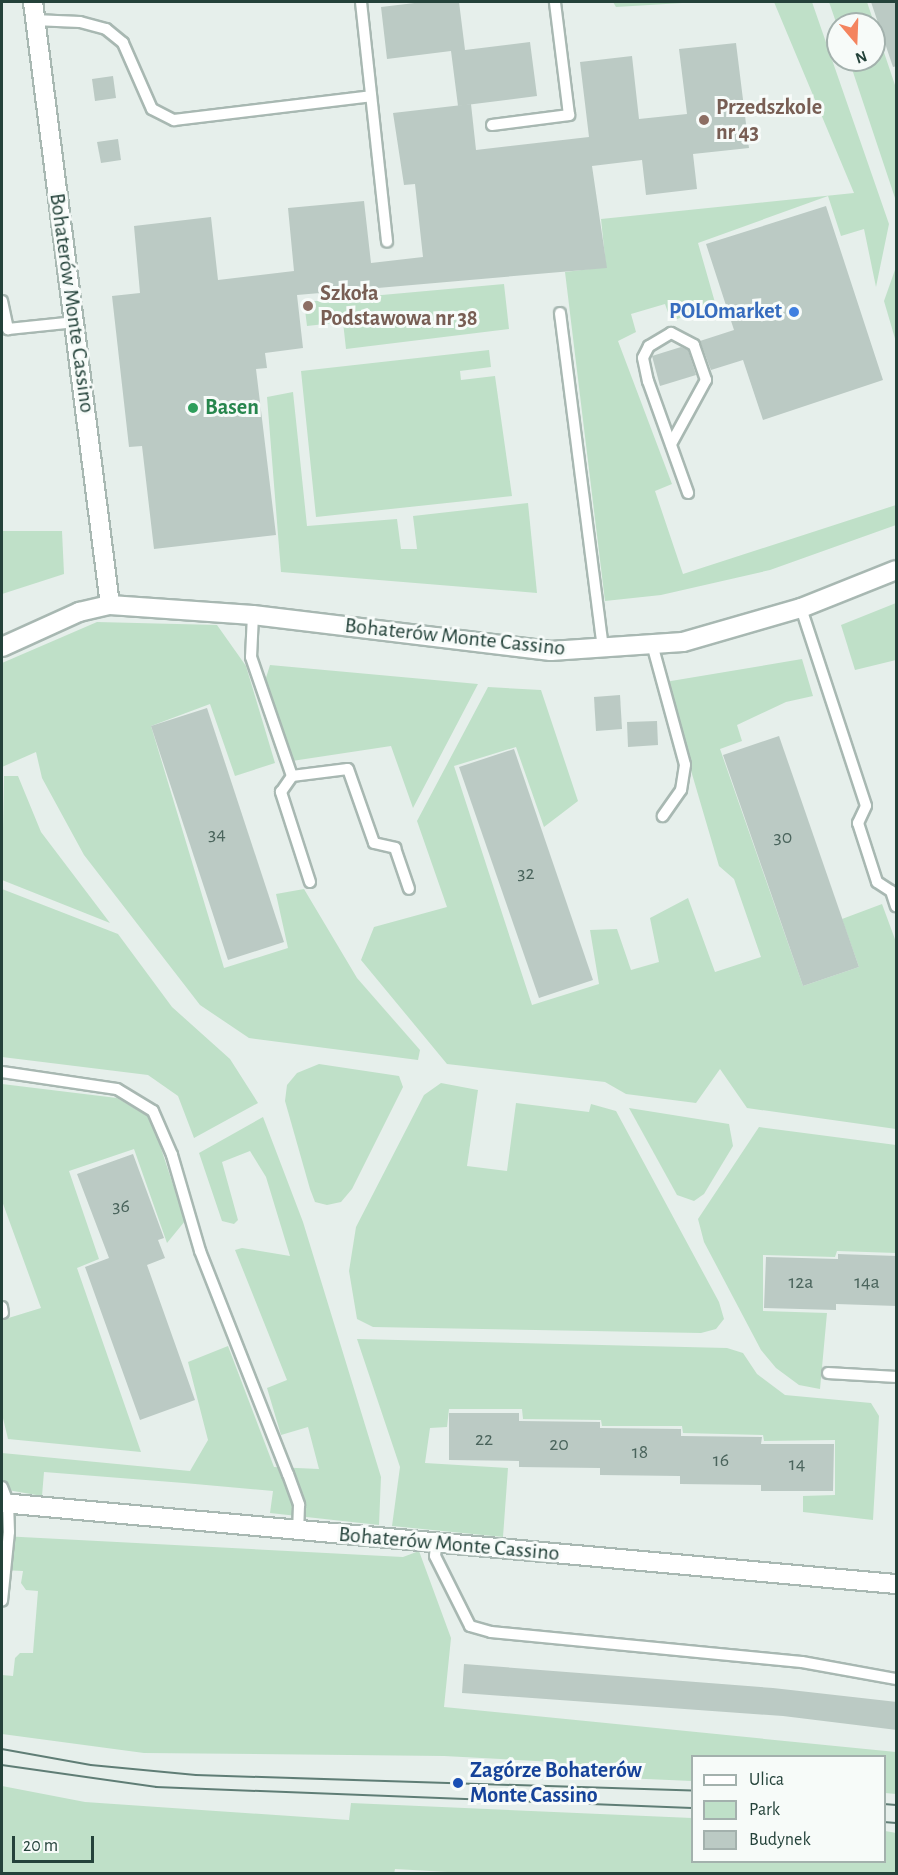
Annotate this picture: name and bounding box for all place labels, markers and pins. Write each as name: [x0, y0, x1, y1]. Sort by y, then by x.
place label: Przedszkole nr 43: [716, 94, 822, 146]
marker: Przedszkole nr 43: [697, 113, 711, 127]
place label: Szkoła Podstawowa nr 38: [320, 280, 478, 332]
marker: Szkoła Podstawowa nr 38: [301, 299, 315, 313]
place label: POLOmarket: [669, 299, 782, 325]
marker: POLOmarket: [787, 305, 801, 319]
place label: Basen: [205, 395, 259, 421]
marker: Basen: [186, 401, 200, 415]
place label: Zagórze Bohaterów Monte Cassino: [470, 1757, 642, 1808]
marker: Zagórze Bohaterów Monte Cassino: [451, 1776, 465, 1790]

